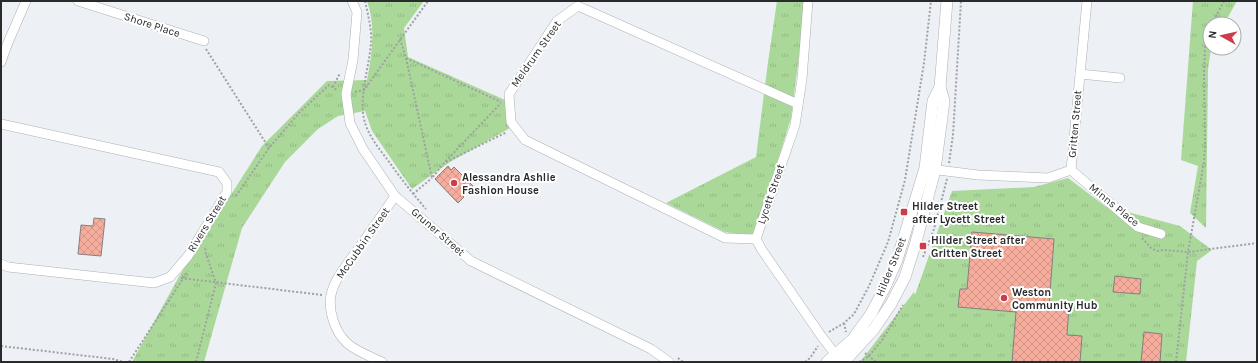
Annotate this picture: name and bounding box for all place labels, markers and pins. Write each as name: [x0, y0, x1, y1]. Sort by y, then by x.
place label: Alessandra Ashlie Fashion House: [462, 171, 556, 197]
marker: Alessandra Ashlie Fashion House: [449, 178, 459, 188]
place label: Hilder Street after Lycett Street: [912, 200, 1006, 226]
marker: Hilder Street after Lycett Street: [899, 207, 909, 217]
place label: Hilder Street after Gritten Street: [931, 234, 1026, 260]
marker: Hilder Street after Gritten Street: [918, 241, 928, 251]
place label: Weston Community Hub: [1012, 286, 1098, 312]
marker: Weston Community Hub: [999, 293, 1009, 303]

